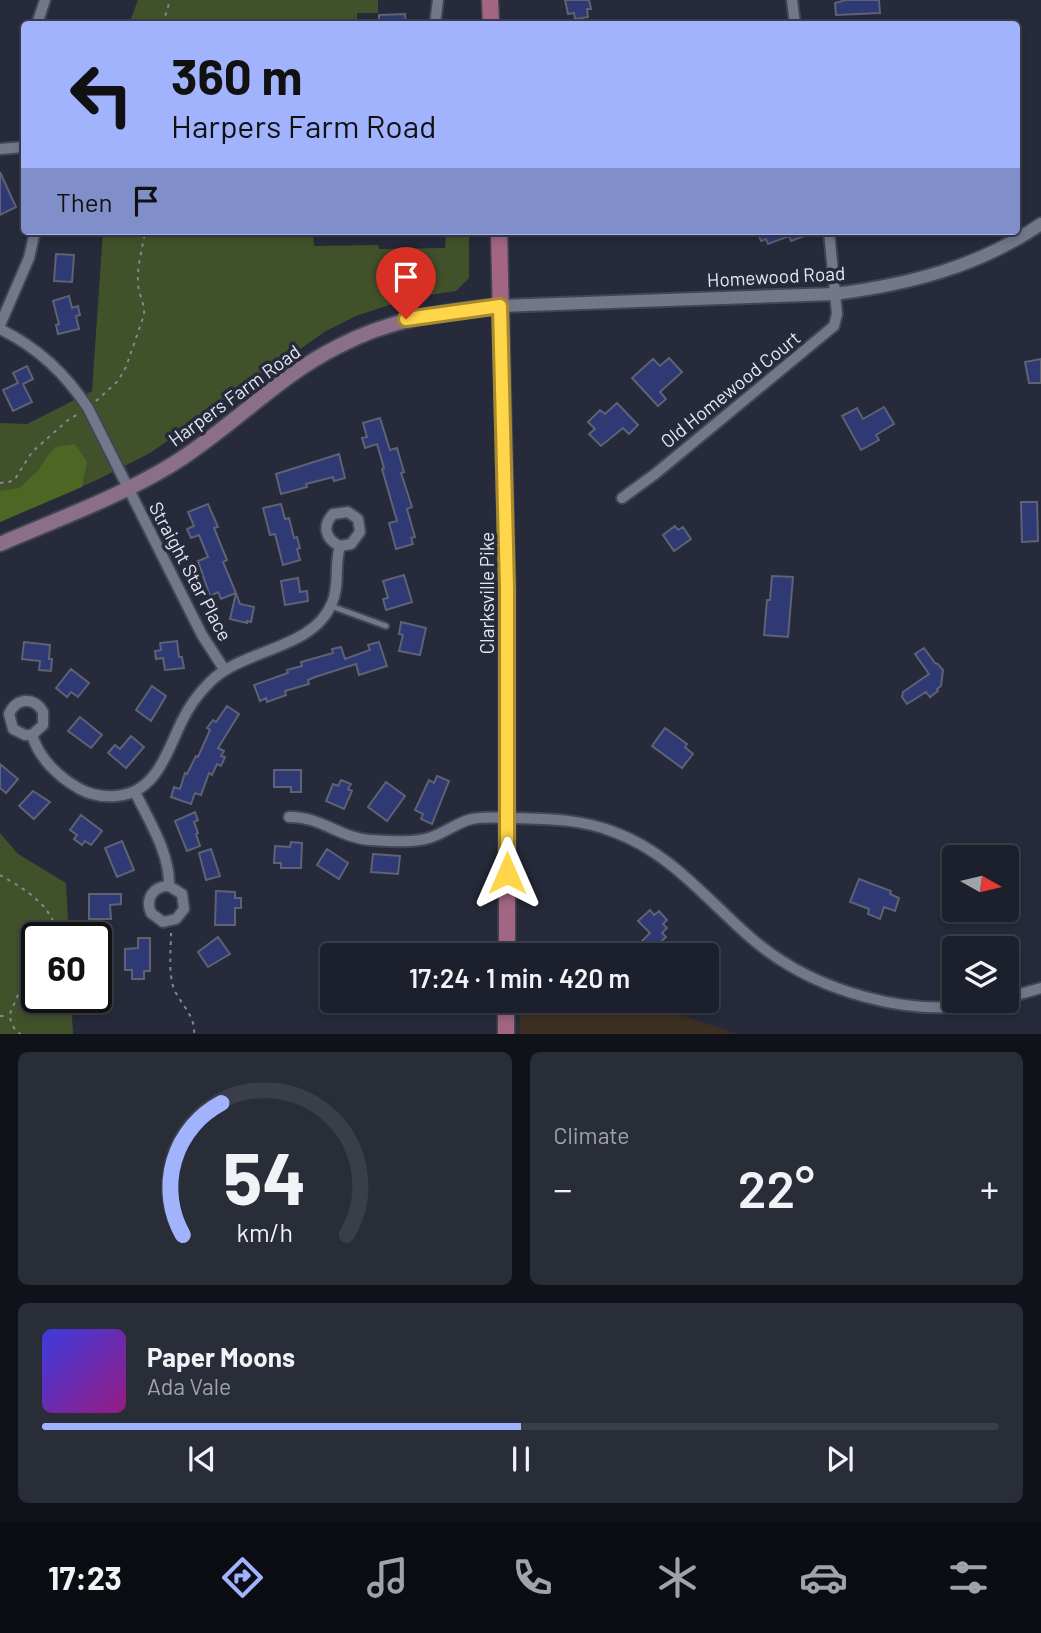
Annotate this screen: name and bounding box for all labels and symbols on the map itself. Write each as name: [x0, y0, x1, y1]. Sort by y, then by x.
pin: [376, 247, 436, 319]
street label: Homewood Road: [706, 261, 846, 291]
street label: Old Homewood Court: [656, 326, 804, 452]
street label: Harpers Farm Road: [163, 339, 305, 451]
street label: Straight Star Place: [145, 497, 237, 645]
street label: Clarksville Pike: [475, 532, 498, 654]
position arrow: [470, 836, 544, 910]
north arrow: [942, 845, 1018, 922]
speed limit sign: 60: [21, 922, 112, 1013]

